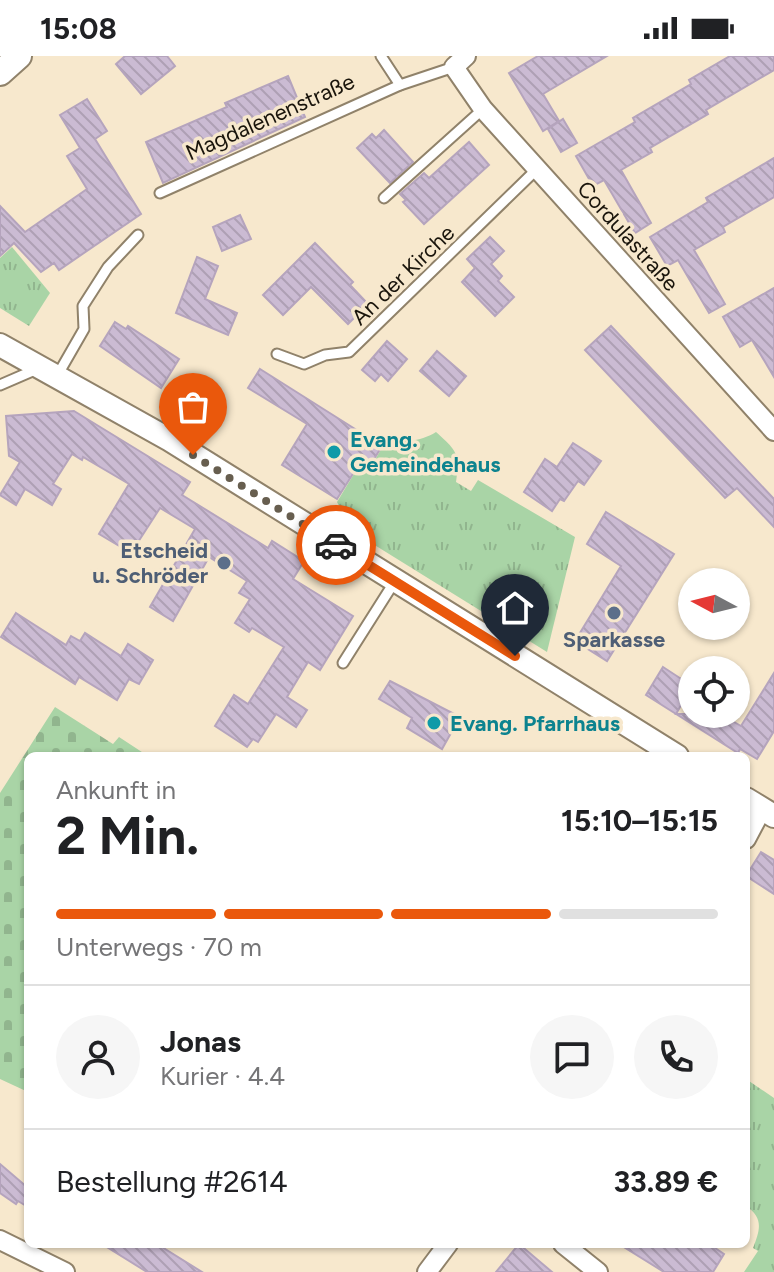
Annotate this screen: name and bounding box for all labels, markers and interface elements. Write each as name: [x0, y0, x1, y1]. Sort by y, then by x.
text: 15:08: [40, 10, 117, 47]
street label: Magdalenenstraße: [181, 68, 359, 166]
street label: Cordulastraße: [571, 175, 685, 297]
street label: An der Kirche: [346, 219, 460, 331]
pin: [159, 373, 227, 455]
icon: bag: [171, 385, 215, 429]
place label: Evang. Gemeindehaus: [350, 426, 500, 478]
marker: Evang. Gemeindehaus: [325, 443, 343, 461]
courier: [296, 505, 376, 585]
icon: car: [314, 523, 358, 567]
place label: Etscheid u. Schröder: [92, 537, 209, 589]
marker: Etscheid u. Schröder: [215, 554, 233, 572]
north arrow: [678, 568, 750, 640]
map controls: [678, 568, 750, 728]
pin: [481, 574, 549, 656]
icon: home: [493, 586, 537, 630]
marker: Sparkasse: [605, 604, 623, 622]
place label: Sparkasse: [563, 626, 665, 653]
button: locate: [678, 656, 750, 728]
place label: Evang. Pfarrhaus: [450, 710, 620, 737]
marker: Evang. Pfarrhaus: [425, 714, 443, 732]
text: Ankunft in: [56, 774, 176, 806]
text: 15:10–15:15: [561, 802, 718, 839]
text: 2 Min.: [56, 805, 199, 867]
text: Unterwegs · 70 m: [56, 931, 262, 963]
button: person: [56, 1015, 140, 1099]
button: chat: [530, 1015, 614, 1099]
button: phone: [634, 1015, 718, 1099]
text: Jonas: [160, 1023, 241, 1060]
text: Kurier · 4.4: [160, 1060, 285, 1092]
text: Bestellung #2614: [56, 1163, 288, 1200]
text: 33.89 €: [613, 1163, 718, 1200]

